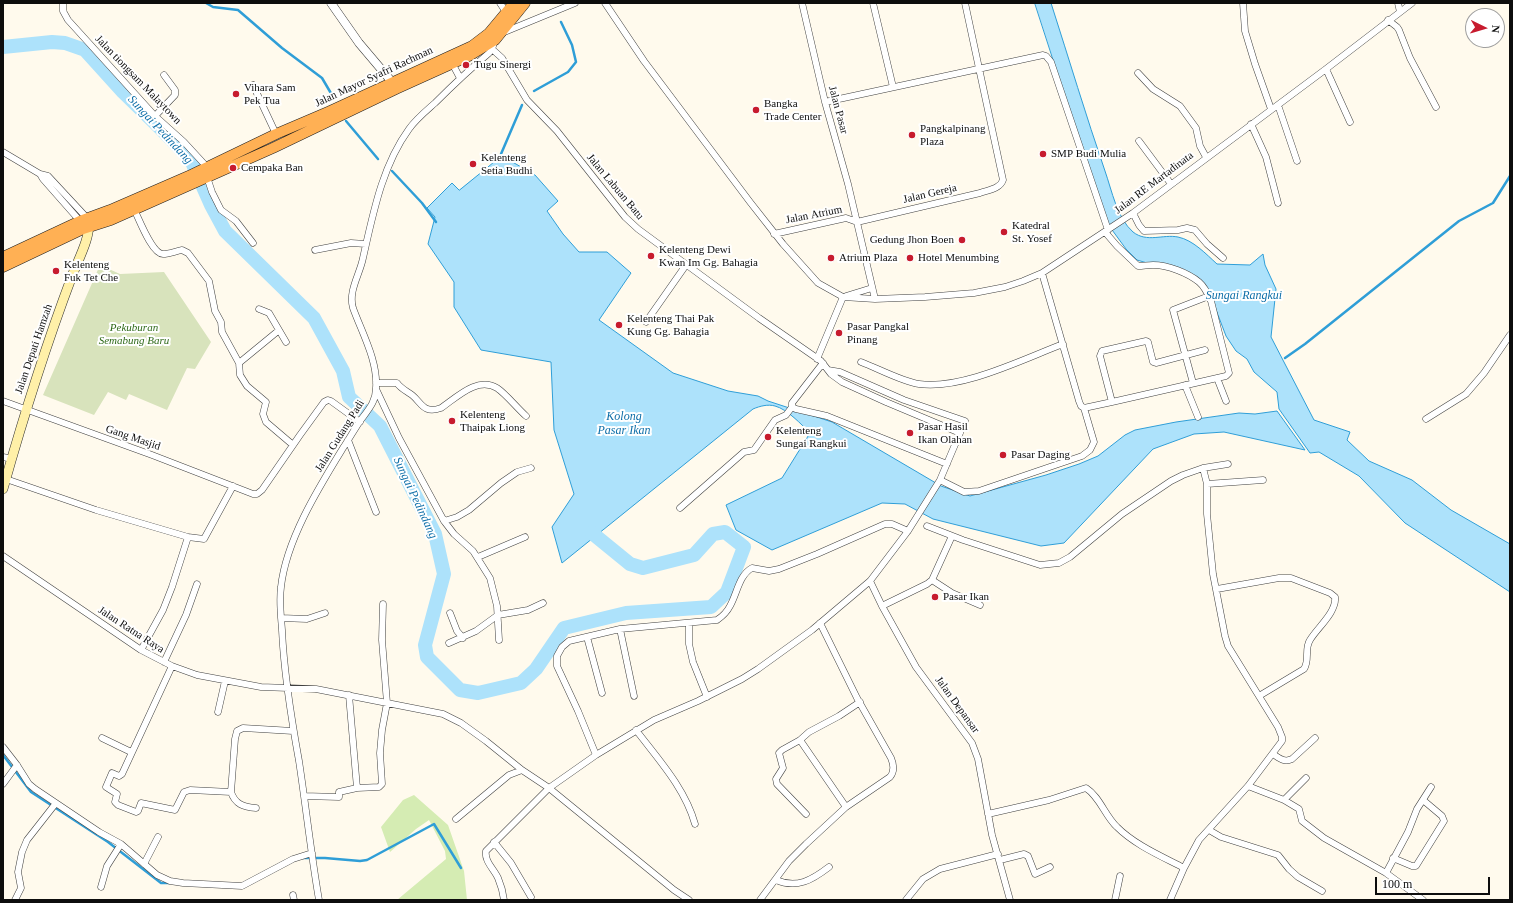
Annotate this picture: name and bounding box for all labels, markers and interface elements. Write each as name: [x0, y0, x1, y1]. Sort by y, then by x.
north arrow: [1465, 8, 1505, 48]
text: N: [1490, 24, 1502, 33]
street label: Jalan tiongsam Malaytown: [92, 33, 184, 127]
street label: Jalan Mayor Syafri Rachman: [313, 44, 435, 110]
place label: Tugu Sinergi: [474, 58, 531, 72]
marker: Tugu Sinergi: [461, 60, 471, 70]
place label: Vihara Sam Pek Tua: [244, 81, 296, 107]
street label: Jalan Pasar: [825, 85, 851, 135]
marker: Vihara Sam Pek Tua: [231, 89, 241, 99]
water label: Sungai Pedindang: [125, 93, 195, 167]
place label: Bangka Trade Center: [764, 97, 821, 123]
marker: Bangka Trade Center: [751, 105, 761, 115]
place label: Pangkalpinang Plaza: [920, 122, 985, 148]
marker: Pangkalpinang Plaza: [907, 130, 917, 140]
place label: SMP Budi Mulia: [1051, 147, 1126, 161]
marker: SMP Budi Mulia: [1038, 149, 1048, 159]
street label: Jalan RE Martadinata: [1112, 149, 1196, 217]
place label: Kelenteng Setia Budhi: [481, 151, 533, 177]
street label: Jalan Labuan Batu: [584, 151, 646, 223]
marker: Kelenteng Setia Budhi: [468, 159, 478, 169]
place label: Cempaka Ban: [241, 161, 303, 175]
marker: Cempaka Ban: [228, 163, 238, 173]
street label: Jalan Gereja: [902, 181, 958, 207]
street label: Jalan Atrium: [785, 203, 843, 227]
place label: Katedral St. Yosef: [1012, 219, 1052, 245]
marker: Katedral St. Yosef: [999, 227, 1009, 237]
place label: Gedung Jhon Boen: [870, 233, 954, 247]
marker: Gedung Jhon Boen: [957, 235, 967, 245]
place label: Kelenteng Dewi Kwan Im Gg. Bahagia: [659, 243, 758, 269]
marker: Kelenteng Dewi Kwan Im Gg. Bahagia: [646, 251, 656, 261]
place label: Atrium Plaza: [839, 251, 897, 265]
place label: Hotel Menumbing: [918, 251, 999, 265]
marker: Atrium Plaza: [826, 253, 836, 263]
marker: Hotel Menumbing: [905, 253, 915, 263]
place label: Kelenteng Fuk Tet Che: [64, 258, 118, 284]
marker: Kelenteng Fuk Tet Che: [51, 266, 61, 276]
water label: Sungai Rangkui: [1206, 289, 1282, 303]
street label: Jalan Depati Hamzah: [12, 302, 56, 396]
place label: Kelenteng Thai Pak Kung Gg. Bahagia: [627, 312, 714, 338]
marker: Kelenteng Thai Pak Kung Gg. Bahagia: [614, 320, 624, 330]
place label: Pasar Pangkal Pinang: [847, 320, 909, 346]
park label: Pekuburan Semabung Baru: [99, 321, 169, 347]
marker: Pasar Pangkal Pinang: [834, 328, 844, 338]
street label: Jalan Gudang Padi: [313, 398, 367, 474]
place label: Kelenteng Thaipak Liong: [460, 408, 525, 434]
water label: Kolong Pasar Ikan: [598, 410, 650, 438]
marker: Kelenteng Thaipak Liong: [447, 416, 457, 426]
place label: Pasar Hasil Ikan Olahan: [918, 420, 972, 446]
street label: Gang Masjid: [104, 422, 162, 454]
place label: Kelenteng Sungai Rangkui: [776, 424, 847, 450]
marker: Pasar Hasil Ikan Olahan: [905, 428, 915, 438]
marker: Kelenteng Sungai Rangkui: [763, 432, 773, 442]
place label: Pasar Daging: [1011, 448, 1070, 462]
marker: Pasar Daging: [998, 450, 1008, 460]
water label: Sungai Pedindang: [390, 455, 440, 541]
place label: Pasar Ikan: [943, 590, 989, 604]
marker: Pasar Ikan: [930, 592, 940, 602]
street label: Jalan Ratna Raya: [95, 604, 167, 656]
street label: Jalan Depansar: [932, 674, 982, 736]
scale bar: [1377, 869, 1492, 895]
text: 100 m: [1382, 877, 1412, 891]

